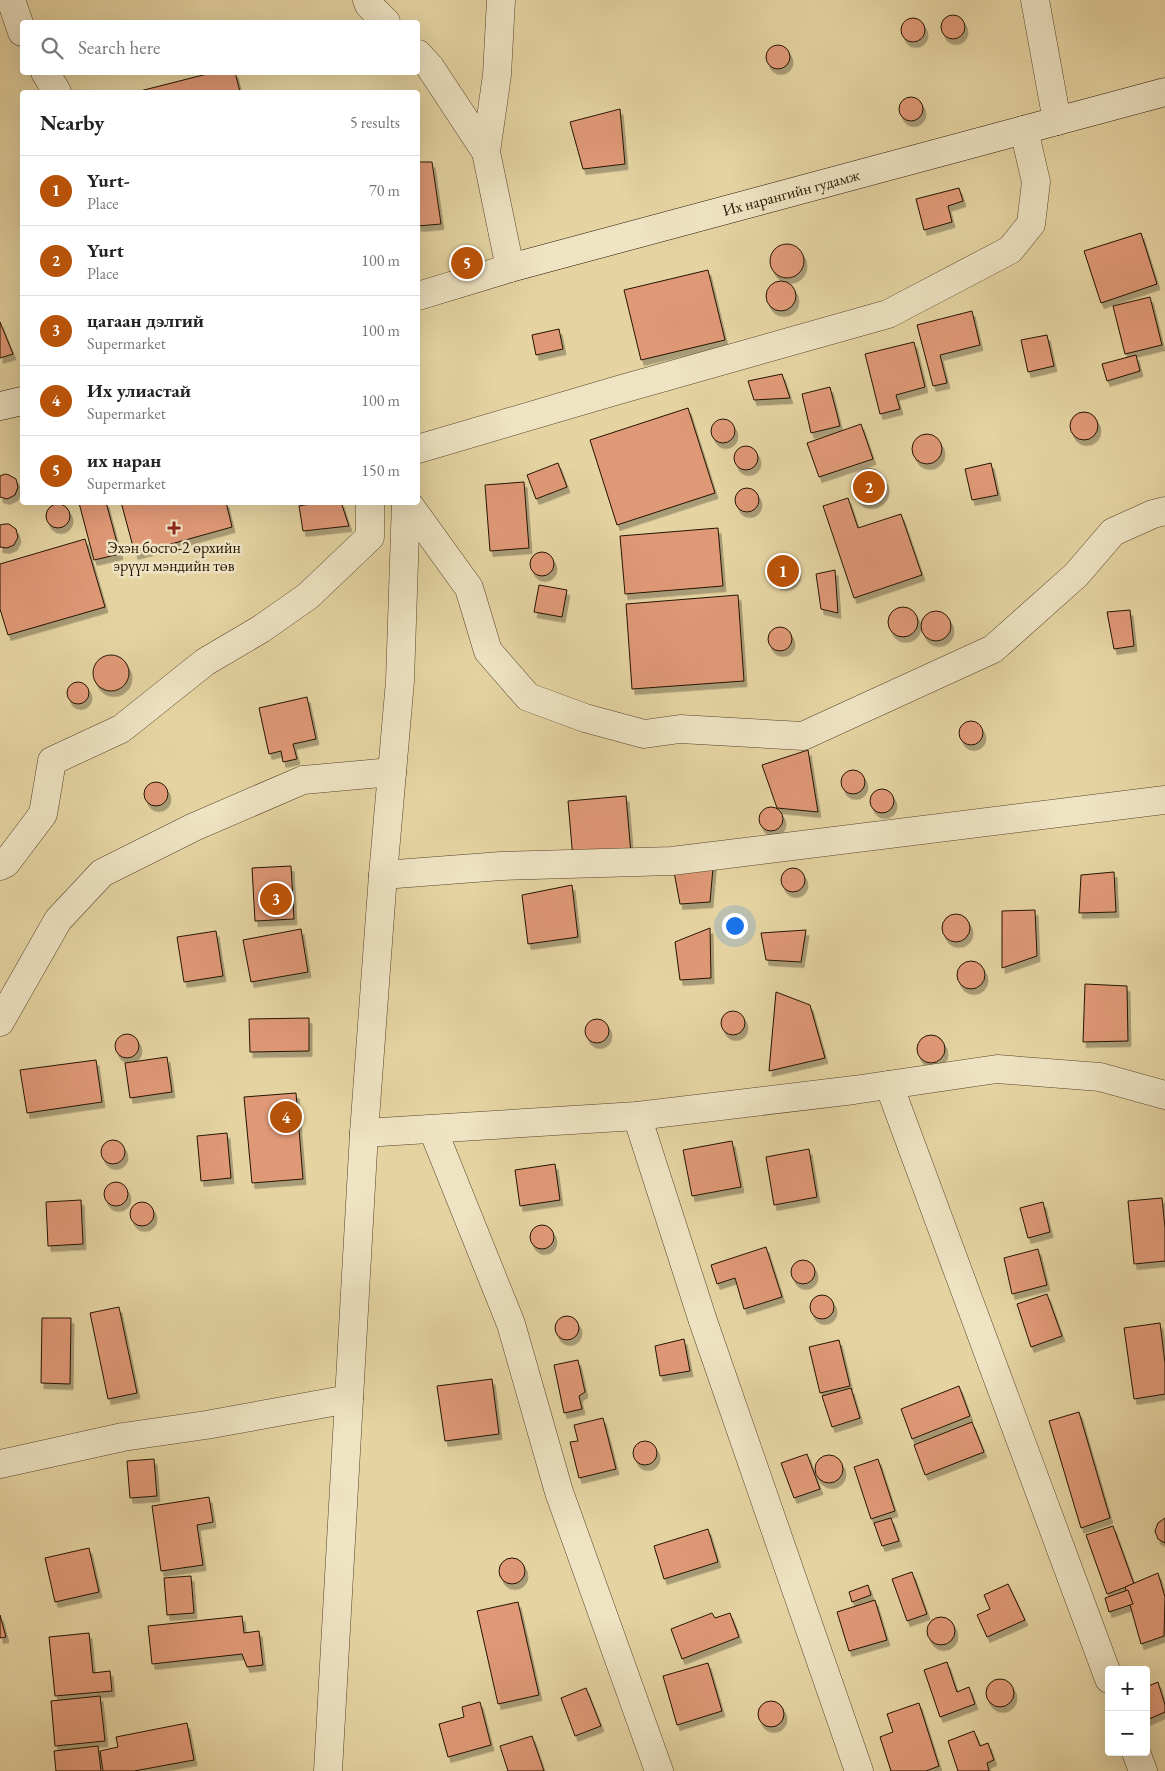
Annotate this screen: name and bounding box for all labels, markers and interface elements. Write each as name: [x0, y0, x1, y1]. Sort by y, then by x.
search box: [20, 20, 420, 75]
icon: search: [38, 34, 66, 62]
text: Search here: [78, 35, 160, 60]
text: Nearby: [40, 109, 104, 136]
text: 5 results: [350, 112, 400, 133]
street label: Их нарангийн гудамж: [720, 164, 862, 221]
text: Yurt-: [87, 168, 130, 193]
text: 1: [52, 180, 60, 201]
text: 70 m: [369, 180, 400, 201]
text: Place: [87, 193, 119, 214]
text: Yurt: [87, 238, 124, 263]
pin: 5: [451, 244, 483, 282]
text: 2: [52, 250, 60, 271]
text: 100 m: [361, 250, 400, 271]
text: Place: [87, 263, 119, 284]
text: цагаан дэлгий: [87, 308, 204, 333]
text: 3: [52, 320, 60, 341]
text: 100 m: [361, 320, 400, 341]
text: Supermarket: [87, 333, 166, 354]
text: Их улиастай: [87, 378, 191, 403]
text: 4: [52, 390, 60, 411]
text: 100 m: [361, 390, 400, 411]
text: Supermarket: [87, 403, 166, 424]
text: их наран: [87, 448, 161, 473]
text: 5: [52, 460, 60, 481]
text: 150 m: [361, 460, 400, 481]
pin: 2: [853, 468, 885, 506]
text: Supermarket: [87, 473, 166, 494]
marker: Эхэн босго-2 өрхийн эрүүл мэндийн төв: [167, 521, 181, 535]
place label: Эхэн босго-2 өрхийн эрүүл мэндийн төв: [107, 537, 241, 576]
pin: 1: [767, 552, 799, 590]
pin: 3: [260, 880, 292, 918]
your location: [722, 913, 748, 939]
pin: 4: [270, 1098, 302, 1136]
map controls: [1105, 1666, 1150, 1756]
button: +: [1105, 1666, 1150, 1711]
button: −: [1105, 1711, 1150, 1756]

